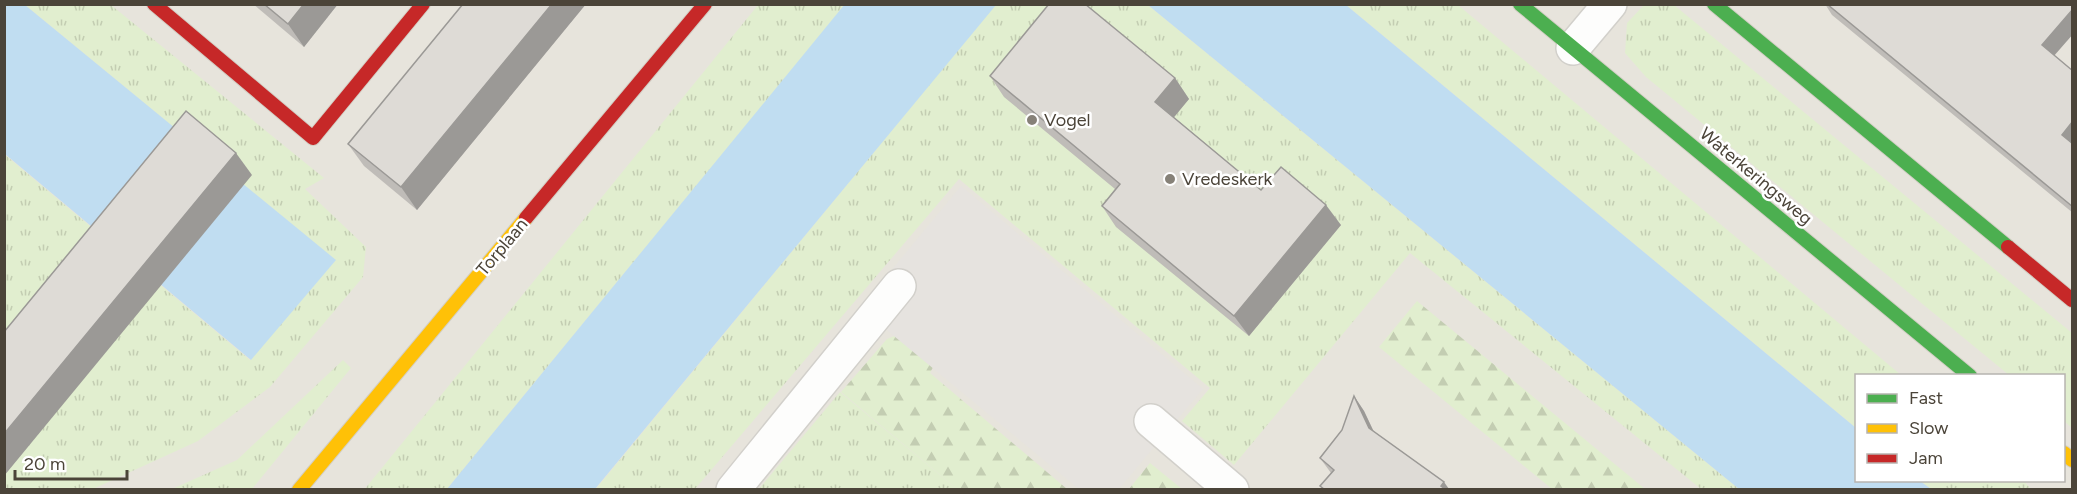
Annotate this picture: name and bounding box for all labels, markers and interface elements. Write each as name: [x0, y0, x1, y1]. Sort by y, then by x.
place label: Vogel: [1044, 109, 1091, 131]
marker: Vogel: [1025, 113, 1039, 127]
street label: Waterkeringsweg: [1695, 122, 1817, 230]
place label: Vredeskerk: [1182, 168, 1273, 190]
marker: Vredeskerk: [1163, 172, 1177, 186]
street label: Torplaan: [472, 214, 532, 280]
legend: [1855, 374, 2065, 482]
text: Fast: [1909, 387, 1943, 409]
text: Slow: [1909, 417, 1948, 439]
scale bar: [15, 443, 128, 481]
text: Jam: [1909, 447, 1943, 469]
text: 20 m: [24, 453, 65, 475]

